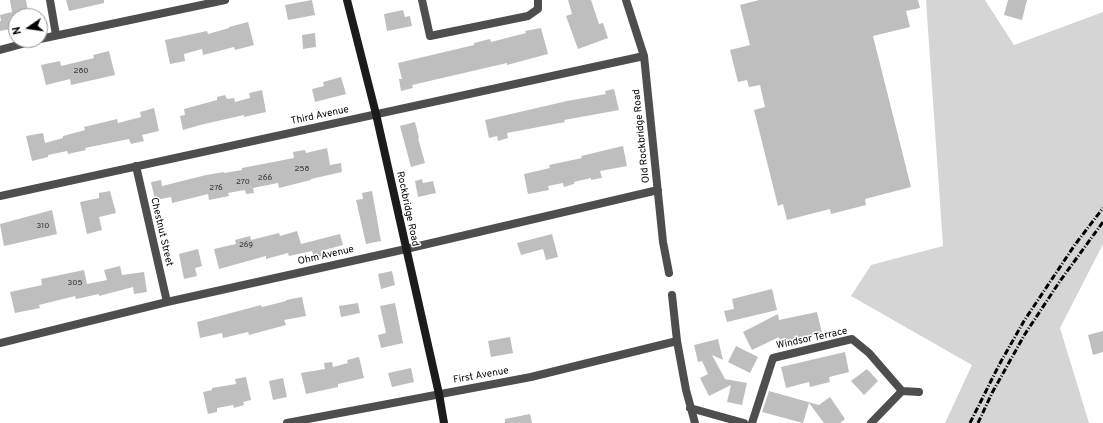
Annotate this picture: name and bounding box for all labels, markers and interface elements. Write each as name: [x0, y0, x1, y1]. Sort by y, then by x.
north arrow: [8, 8, 48, 48]
text: N: [10, 25, 25, 36]
house number: 280: [74, 66, 88, 76]
street label: Old Rockbridge Road: [631, 88, 653, 184]
street label: Third Avenue: [290, 104, 350, 128]
house number: 258: [295, 164, 309, 174]
street label: Rockbridge Road: [393, 170, 421, 248]
house number: 266: [258, 173, 272, 183]
house number: 270: [236, 177, 250, 187]
house number: 276: [209, 183, 223, 193]
street label: Chestnut Street: [147, 196, 175, 268]
house number: 310: [37, 221, 49, 231]
house number: 269: [239, 240, 253, 250]
street label: Ohm Avenue: [297, 244, 355, 268]
house number: 305: [68, 278, 82, 288]
street label: Windsor Terrace: [775, 326, 849, 352]
street label: First Avenue: [452, 365, 510, 387]

